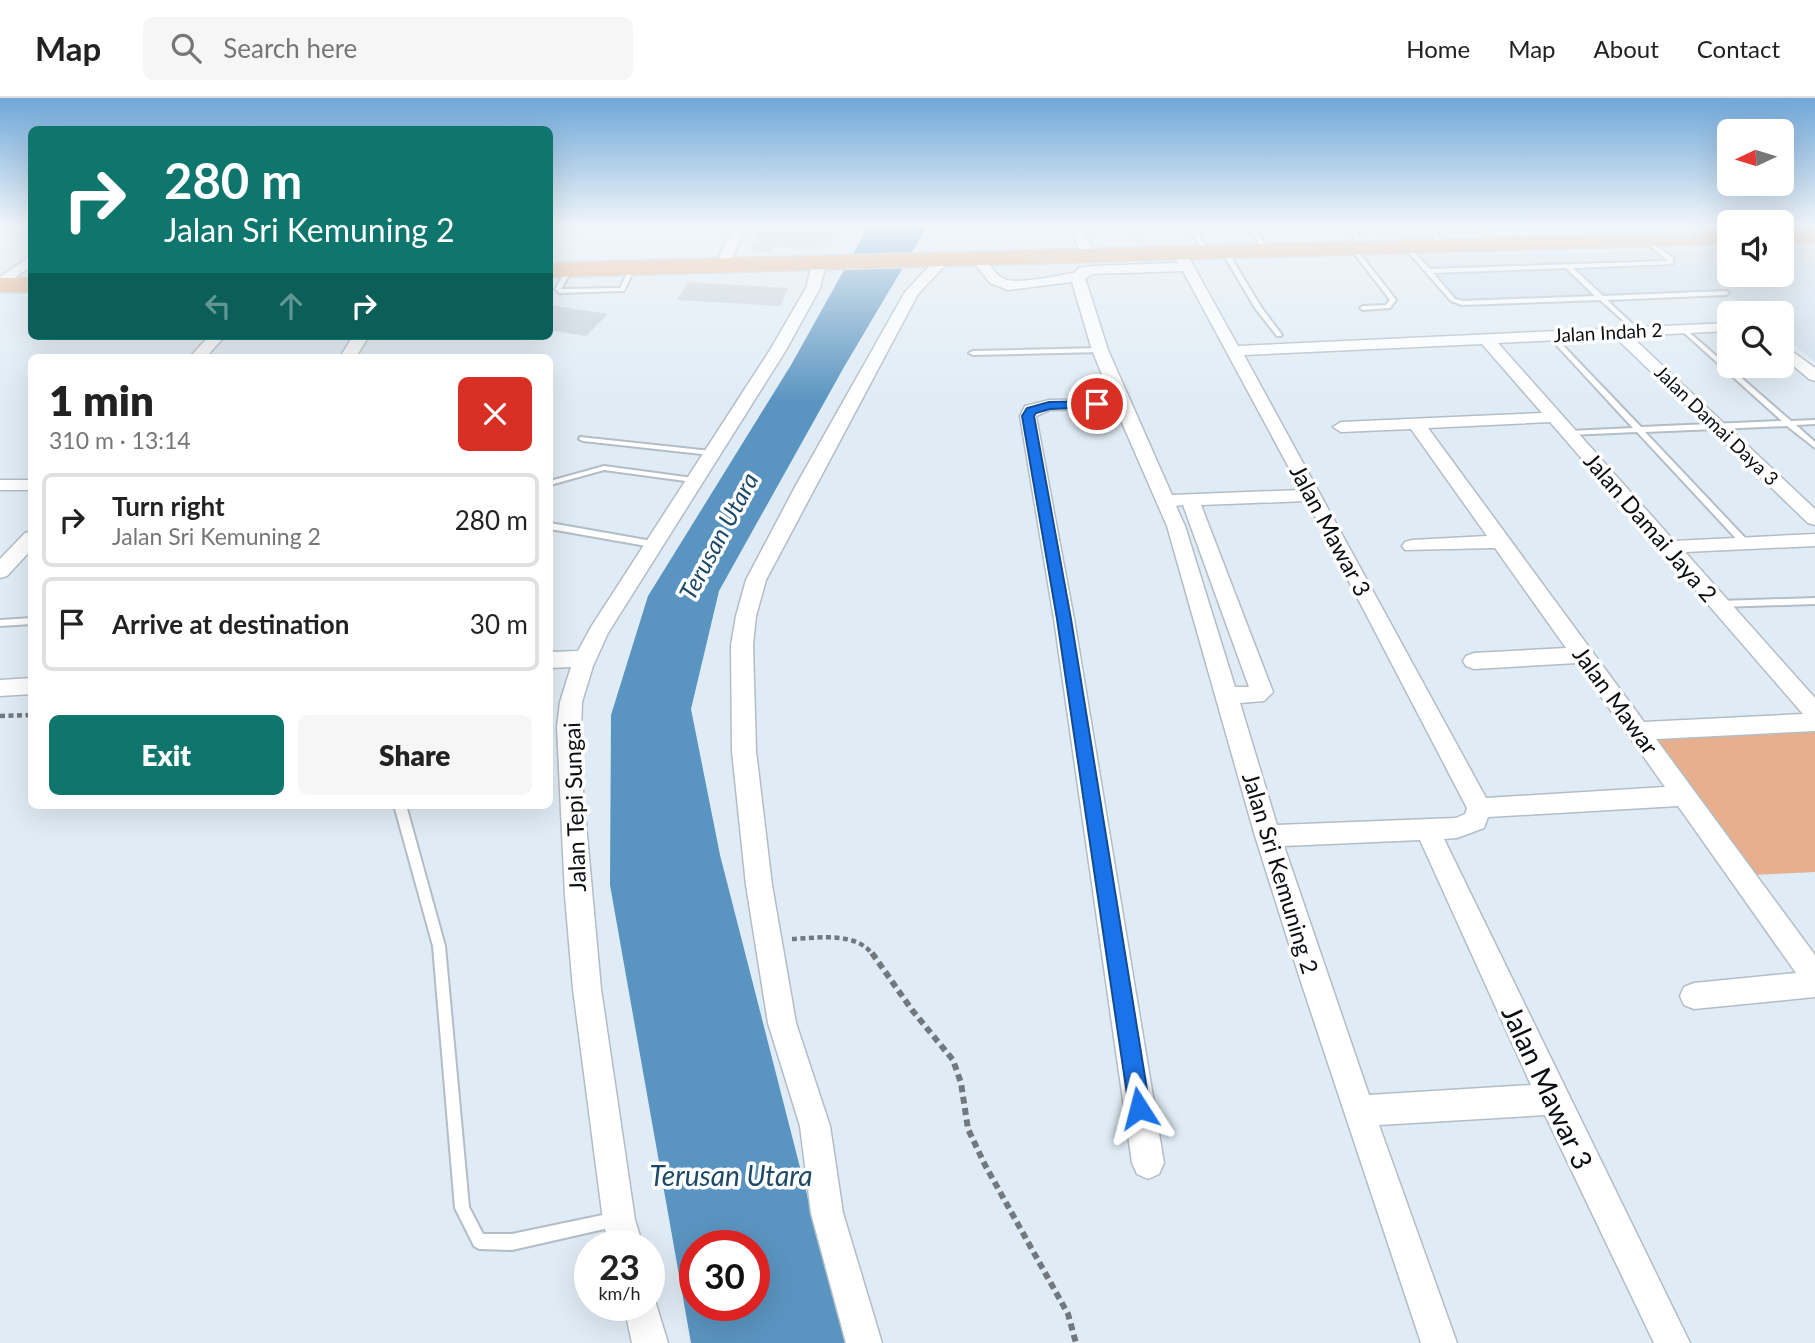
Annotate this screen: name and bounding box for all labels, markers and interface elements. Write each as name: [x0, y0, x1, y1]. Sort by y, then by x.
search box: [143, 17, 633, 80]
text: Map: [35, 28, 101, 68]
icon: search: [167, 29, 205, 67]
text: Search here: [223, 32, 357, 64]
text: Home: [1406, 34, 1470, 63]
text: Map: [1508, 34, 1556, 63]
text: About: [1594, 34, 1659, 63]
text: Contact: [1697, 34, 1780, 63]
north arrow: [1717, 119, 1794, 196]
map controls: [1717, 119, 1794, 378]
text: 280 m: [164, 151, 302, 209]
icon: right: [49, 154, 140, 245]
text: Jalan Sri Kemuning 2: [164, 210, 455, 249]
button: sound: [1717, 210, 1794, 287]
icon: left: [199, 287, 237, 325]
icon: ahead: [272, 287, 310, 325]
icon: right: [345, 287, 383, 325]
button: search: [1717, 301, 1794, 378]
street label: Jalan Indah 2: [1553, 318, 1663, 346]
street label: Jalan Damai Daya 3: [1650, 360, 1784, 490]
pin: [1067, 374, 1127, 434]
text: 1 min: [49, 375, 154, 425]
button: close: [458, 377, 532, 451]
icon: arrive: [1078, 385, 1116, 423]
text: 310 m · 13:14: [49, 426, 191, 454]
street label: Jalan Damai Jaya 2: [1579, 447, 1723, 607]
street label: Jalan Mawar 3: [1285, 459, 1377, 601]
water label: Terusan Utara: [672, 468, 764, 604]
text: Turn right: [112, 490, 225, 522]
icon: right: [53, 501, 91, 539]
text: 280 m: [455, 504, 528, 536]
text: Jalan Sri Kemuning 2: [112, 522, 321, 550]
icon: arrive: [53, 605, 91, 643]
text: Arrive at destination: [112, 608, 349, 640]
text: 30 m: [470, 608, 528, 640]
street label: Jalan Mawar: [1568, 641, 1665, 760]
button: Exit: [49, 715, 284, 795]
button: Share: [298, 715, 532, 795]
street label: Jalan Tepi Sungai: [557, 722, 591, 892]
street label: Jalan Sri Kemuning 2: [1237, 769, 1325, 977]
street label: Jalan Mawar 3: [1495, 1000, 1601, 1174]
position arrow: [1102, 1071, 1176, 1145]
water label: Terusan Utara: [650, 1158, 812, 1192]
speed limit sign: 30: [679, 1230, 770, 1321]
text: 23: [599, 1245, 640, 1287]
text: km/h: [598, 1282, 641, 1304]

